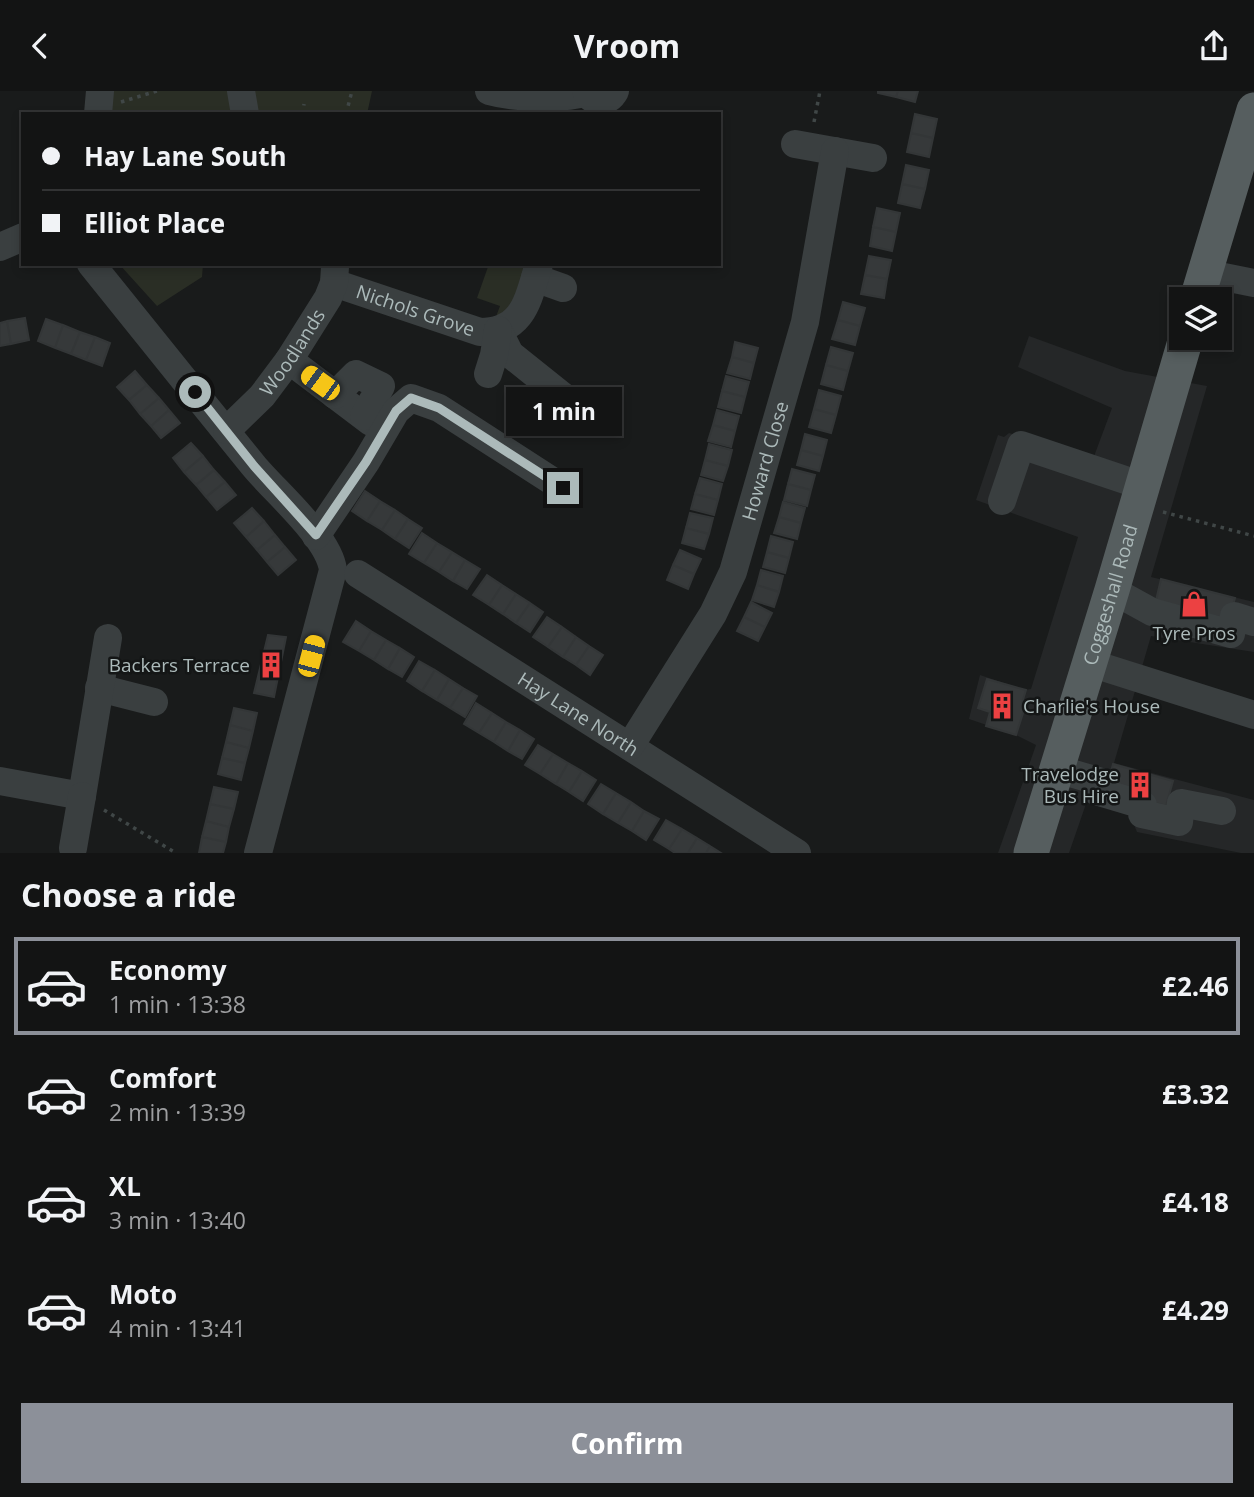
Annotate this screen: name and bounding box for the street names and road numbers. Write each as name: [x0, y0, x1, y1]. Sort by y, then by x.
street label: Nichols Grove: [353, 278, 478, 342]
street label: Woodlands: [254, 304, 331, 401]
street label: Howard Close: [735, 398, 794, 524]
street label: Coggeshall Road: [1077, 521, 1144, 669]
street label: Hay Lane North: [513, 666, 644, 762]

